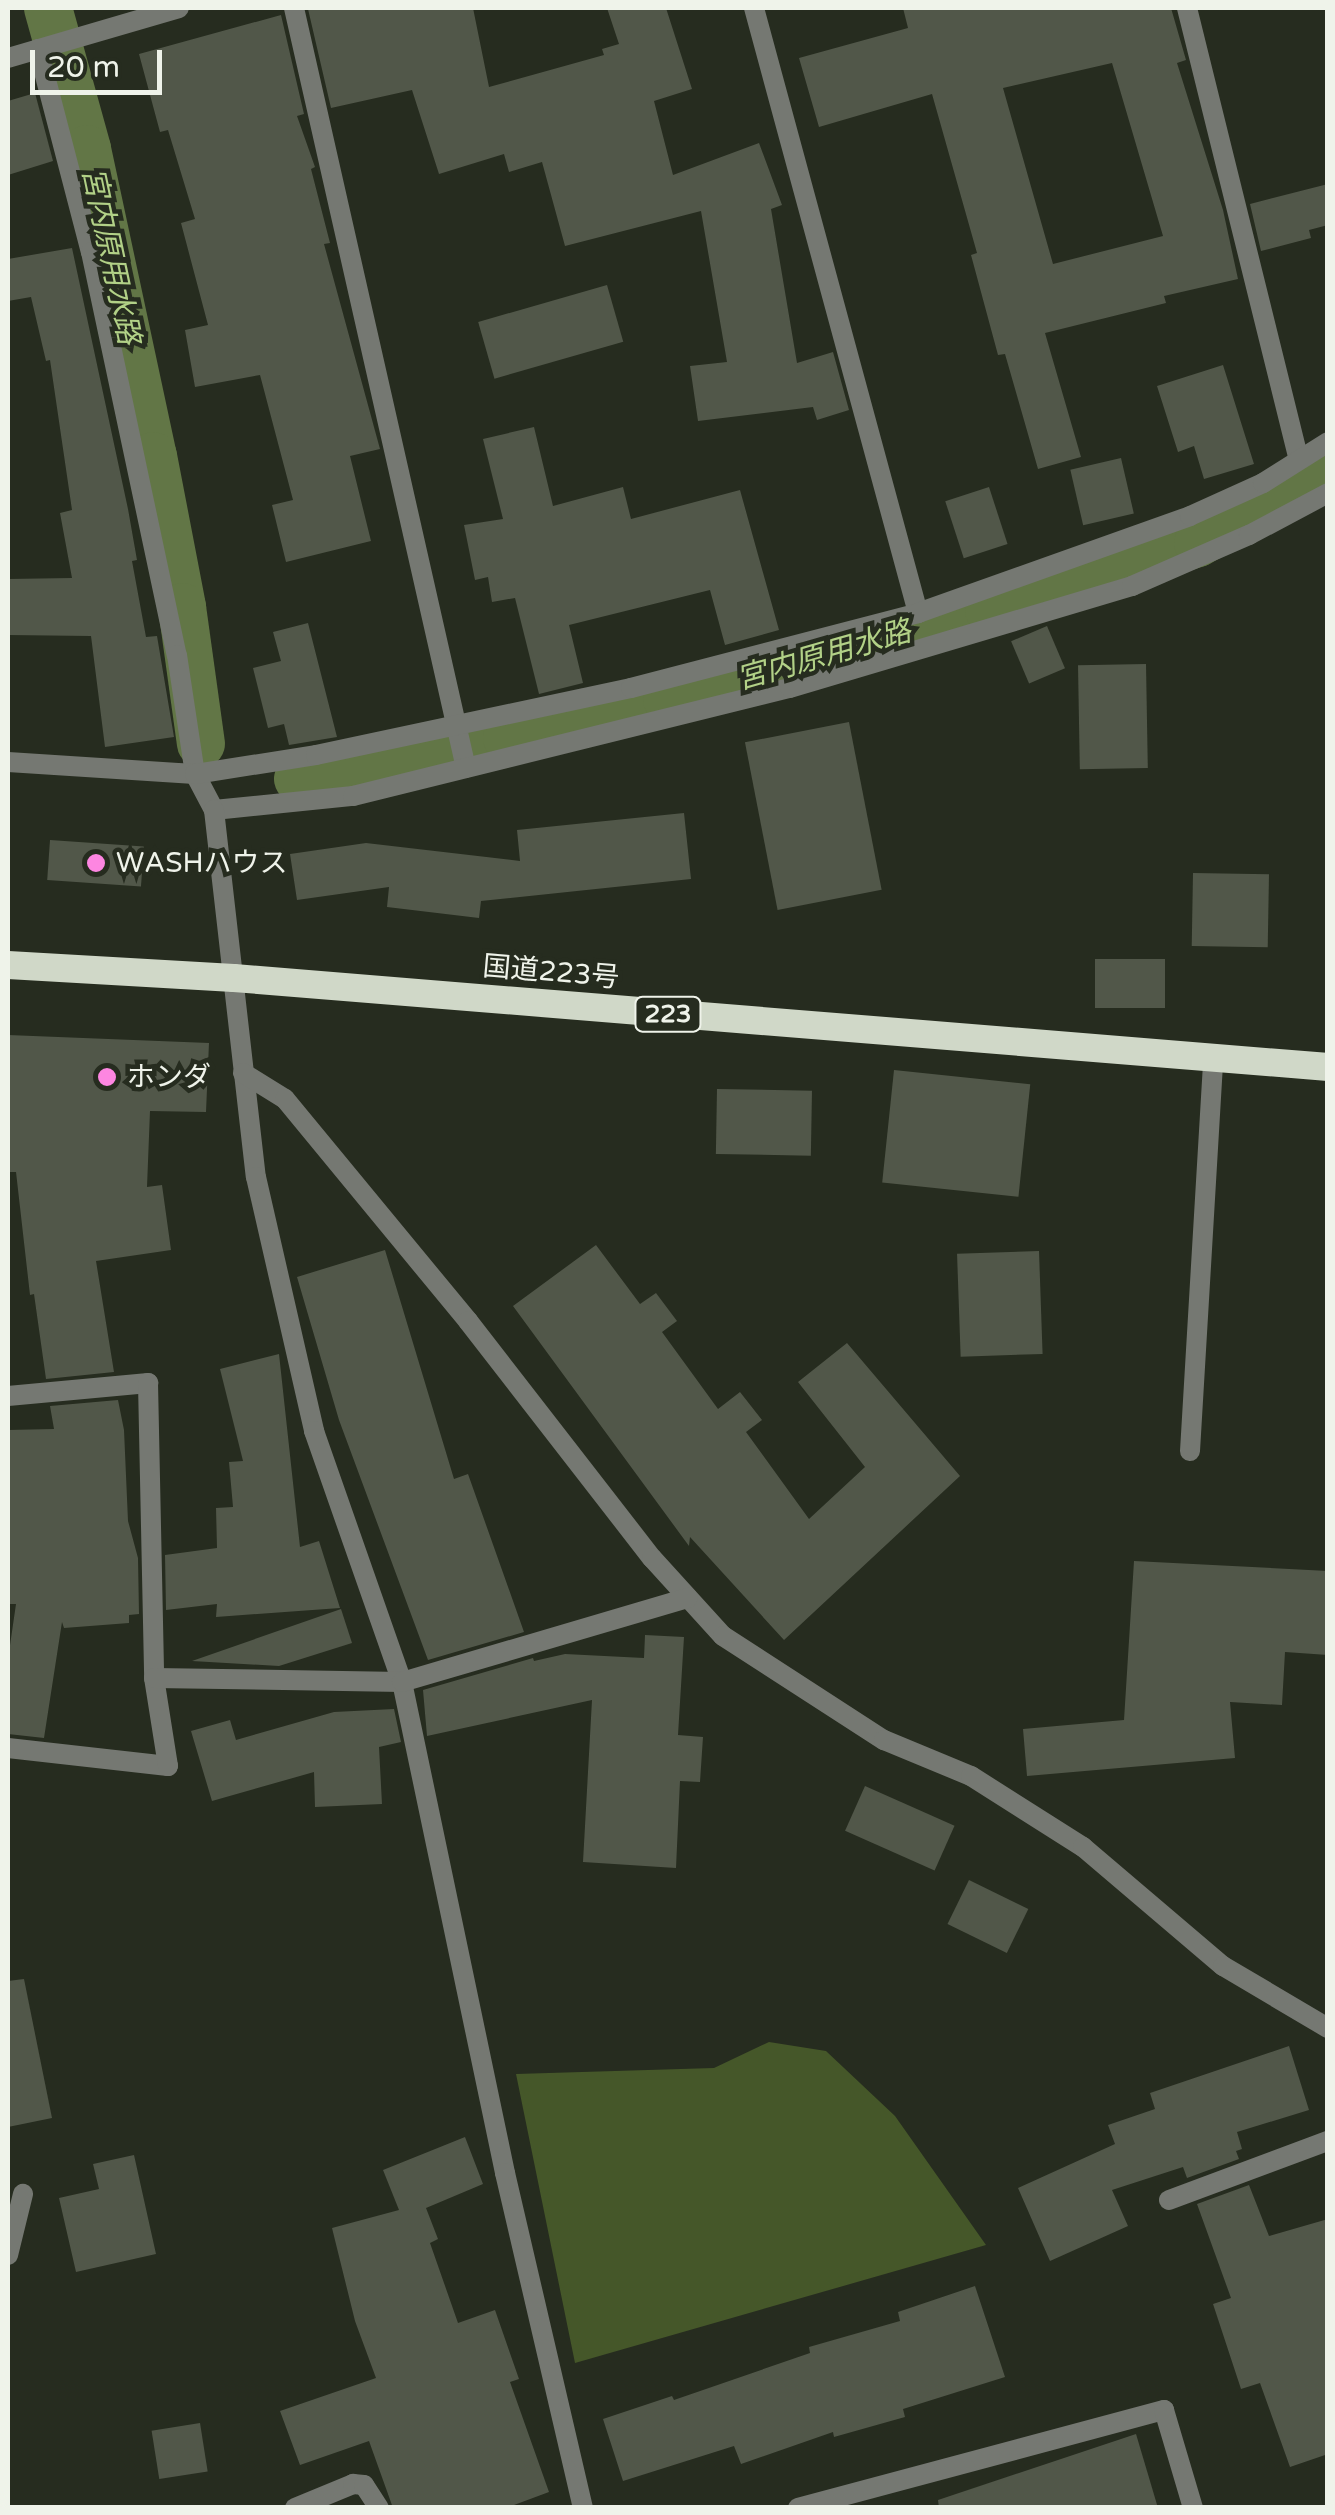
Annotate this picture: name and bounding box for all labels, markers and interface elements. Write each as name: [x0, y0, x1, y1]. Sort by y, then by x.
scale bar: [35, 30, 168, 92]
text: 20 m: [47, 49, 120, 86]
water label: 宮内原用水路: [74, 164, 146, 348]
water label: 宮内原用水路: [733, 614, 915, 698]
place label: WASHハウス: [116, 846, 288, 880]
marker: WASHハウス: [85, 852, 107, 874]
street label: 国道223号: [481, 949, 621, 995]
road number: 223: [633, 994, 703, 1034]
place label: ホンダ: [127, 1060, 211, 1094]
marker: ホンダ: [96, 1066, 118, 1088]

